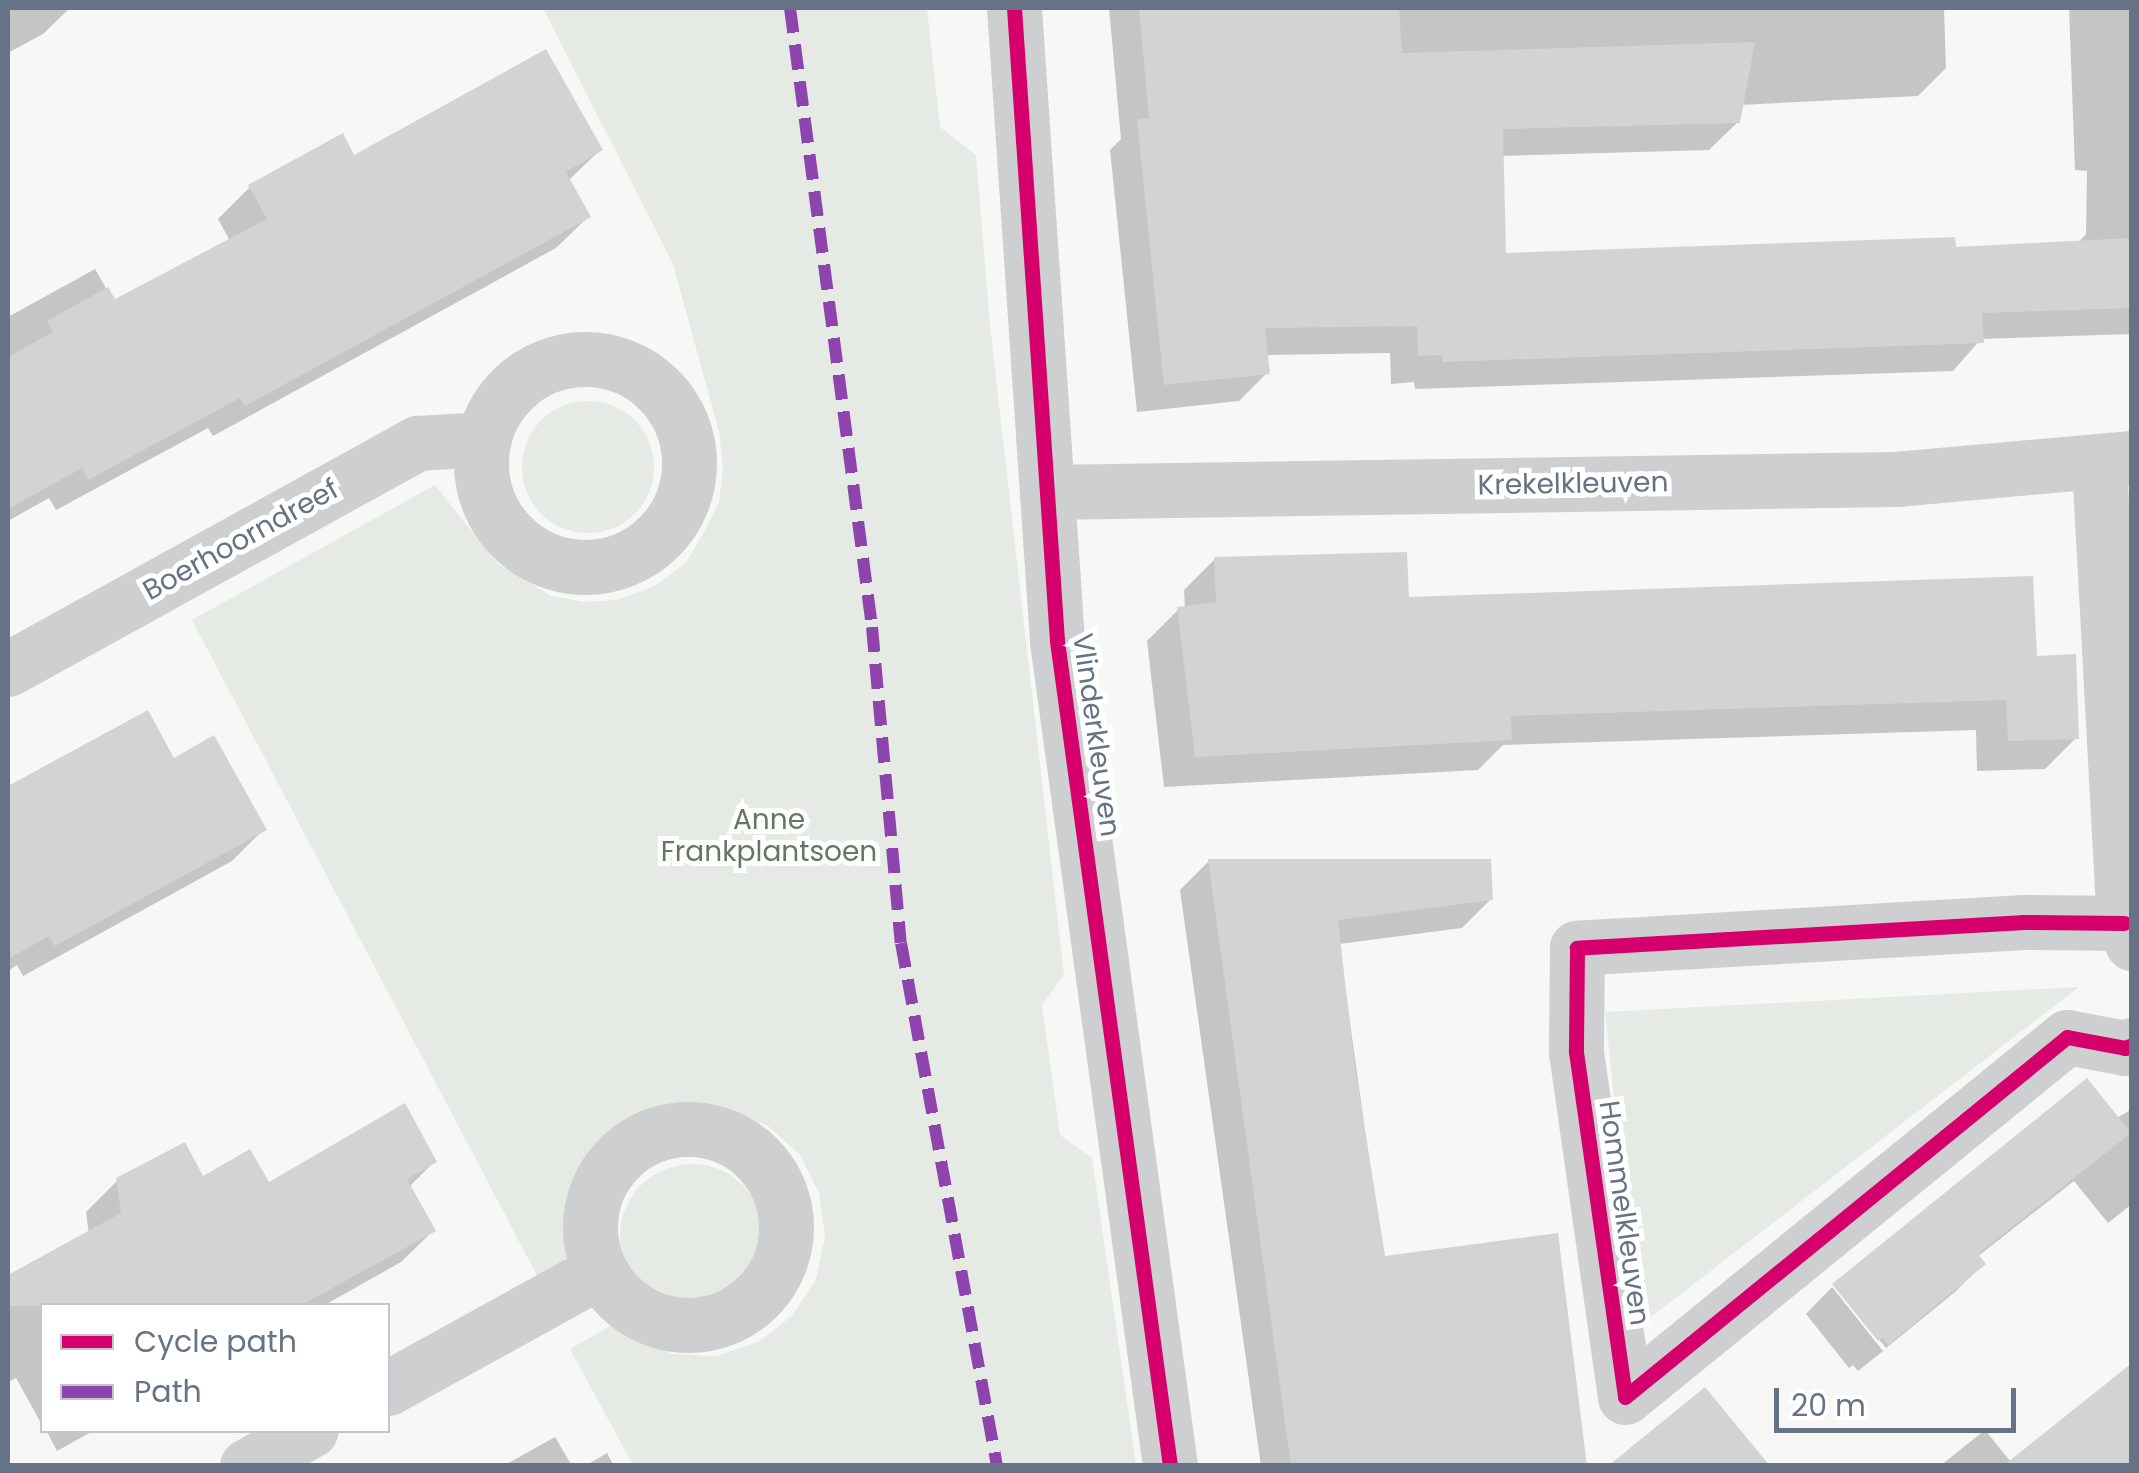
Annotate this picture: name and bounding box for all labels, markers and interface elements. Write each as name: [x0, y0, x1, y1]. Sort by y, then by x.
street label: Krekelkleuven: [1477, 466, 1669, 502]
street label: Boerhoorndreef: [137, 472, 345, 608]
street label: Vlinderkleuven: [1065, 631, 1127, 839]
park label: Anne Frankplantsoen: [661, 803, 877, 869]
street label: Hommelkleuven: [1592, 1098, 1656, 1328]
legend: [40, 1303, 390, 1433]
text: Cycle path: [134, 1320, 297, 1363]
scale bar: [1779, 1368, 2022, 1430]
text: Path: [134, 1370, 202, 1413]
text: 20 m: [1791, 1384, 1866, 1427]

